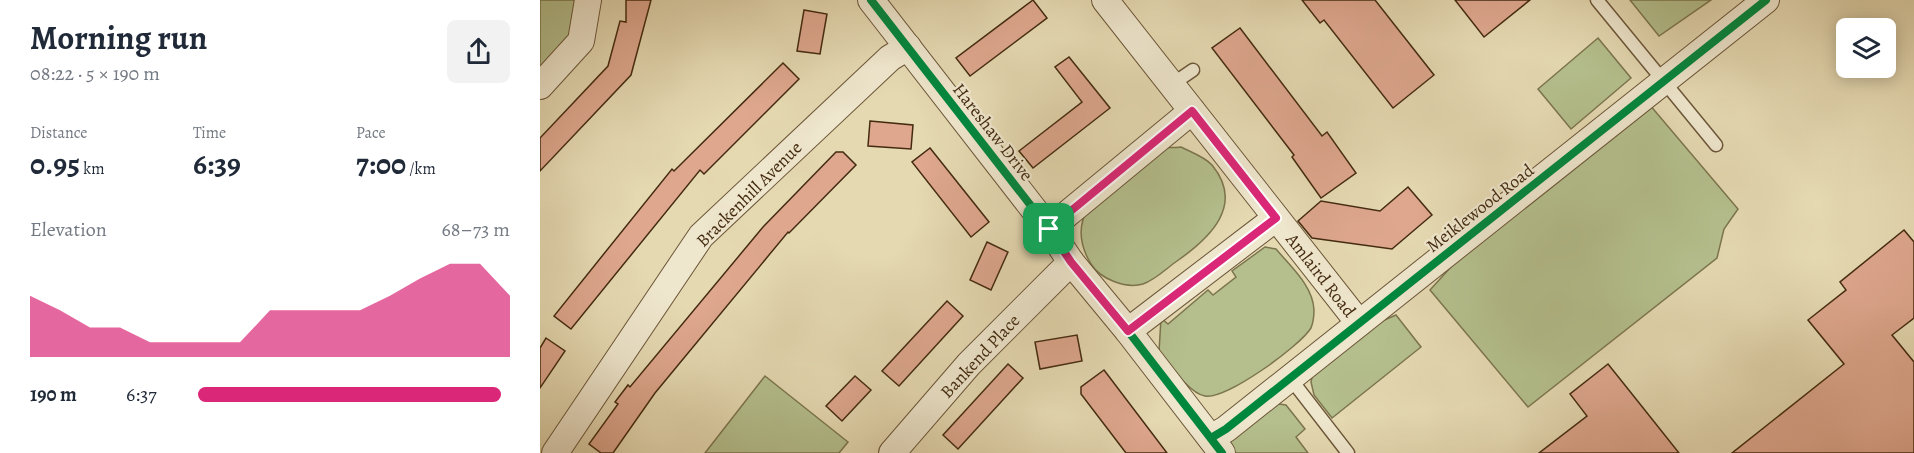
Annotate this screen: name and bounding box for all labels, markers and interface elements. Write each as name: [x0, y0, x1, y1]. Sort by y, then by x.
text: Morning run: [30, 15, 207, 60]
map controls: [1836, 18, 1896, 78]
button: layers: [1836, 18, 1896, 78]
button: share: [447, 20, 510, 83]
text: 08:22 · 5 × 190 m: [30, 60, 160, 87]
street label: Hareshaw Drive: [947, 78, 1039, 186]
text: Distance: [30, 122, 87, 144]
text: Time: [193, 122, 226, 144]
text: Pace: [356, 122, 386, 144]
street label: Brackenhill Avenue: [691, 136, 807, 252]
text: 0.95: [30, 144, 80, 184]
text: 6:39: [193, 144, 241, 184]
text: 7:00: [356, 144, 406, 184]
text: km: [80, 158, 104, 180]
text: /km: [406, 158, 436, 180]
street label: Meiklewood Road: [1421, 158, 1539, 258]
pin: [1023, 203, 1074, 254]
icon: arrive: [1032, 212, 1065, 245]
text: Elevation: [30, 216, 107, 243]
text: 68–73 m: [442, 216, 510, 243]
street label: Amlaird Road: [1280, 227, 1362, 322]
street label: Bankend Place: [935, 309, 1025, 403]
text: 190 m: [30, 381, 77, 408]
text: 6:37: [126, 381, 157, 408]

